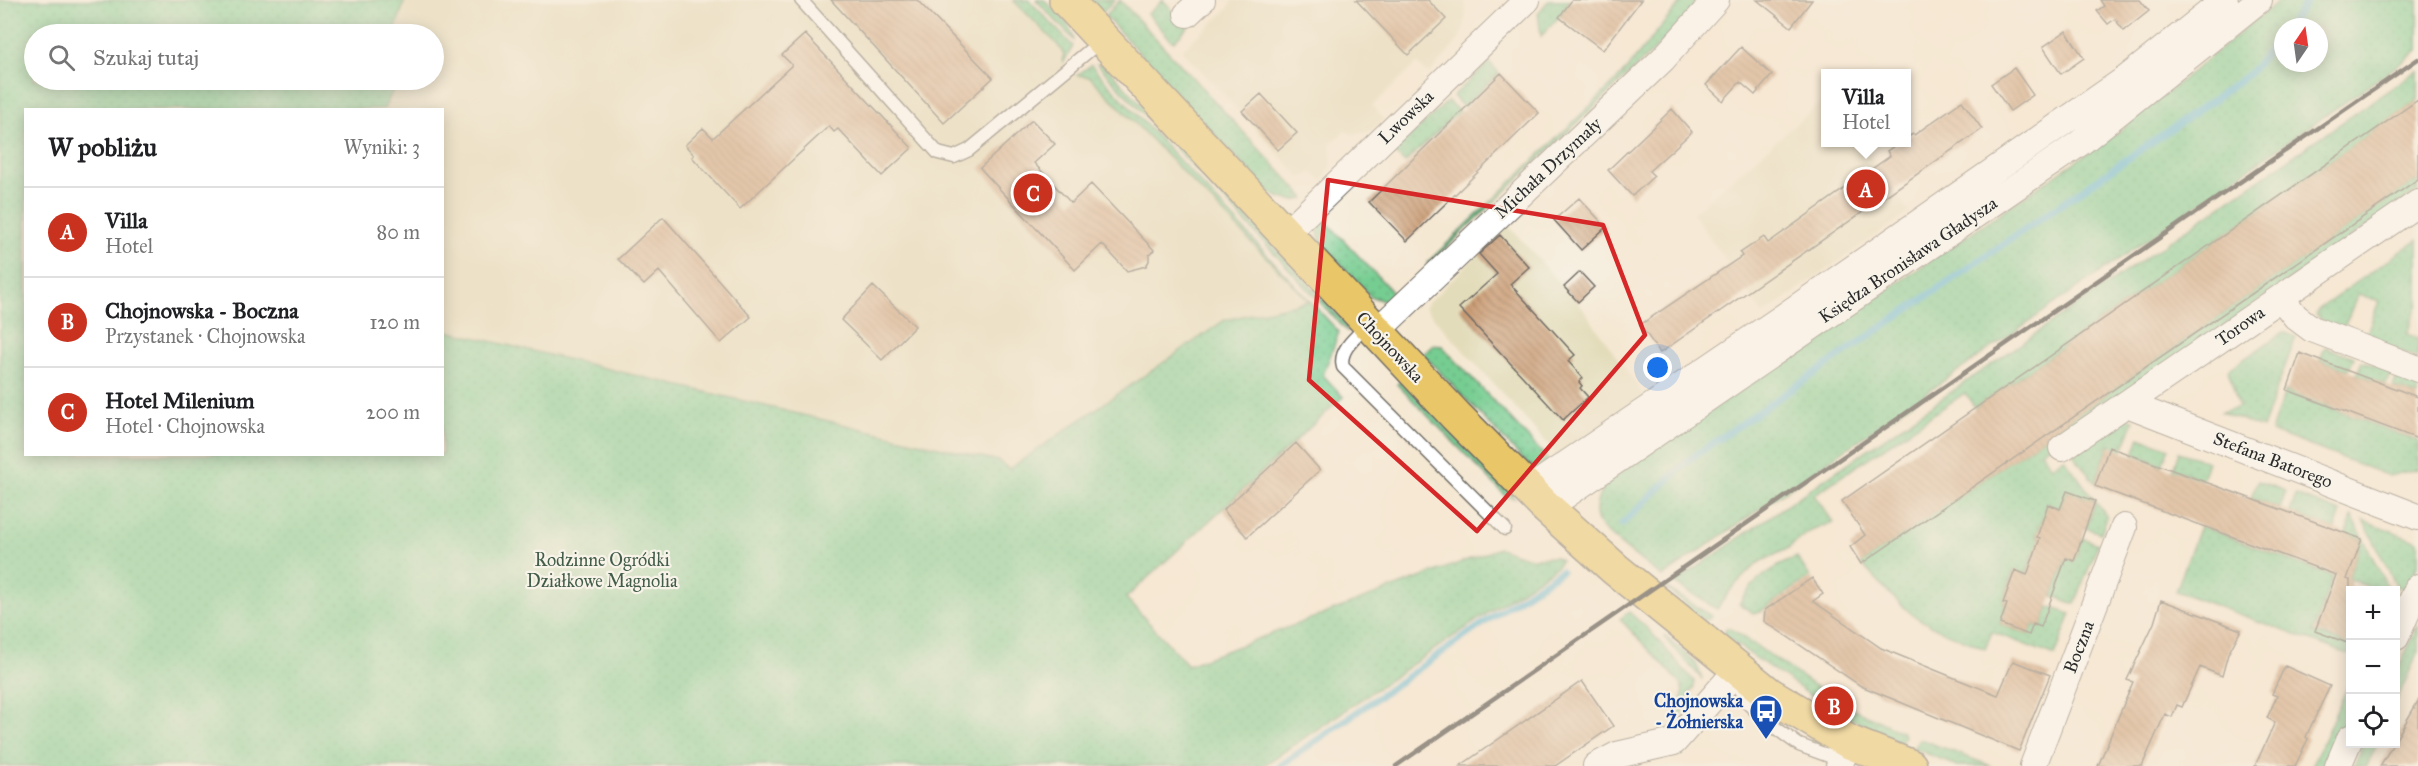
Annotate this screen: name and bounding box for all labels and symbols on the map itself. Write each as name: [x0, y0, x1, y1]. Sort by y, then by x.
north arrow: [2274, 18, 2328, 72]
street label: Lwowska: [1374, 85, 1438, 149]
street label: Michała Drzymały: [1490, 112, 1607, 223]
pin: A: [1846, 166, 1886, 212]
pin: C: [1014, 170, 1052, 216]
street label: Księdza Bronisława Gładysza: [1815, 192, 2002, 328]
street label: Torowa: [2211, 301, 2269, 351]
street label: Chojnowska: [1352, 307, 1429, 387]
your location: [1643, 353, 1672, 382]
street label: Stefana Batorego: [2210, 427, 2336, 494]
park label: Rodzinne Ogródki Działkowe Magnolia: [526, 549, 678, 593]
street label: Boczna: [2059, 617, 2099, 676]
pin: B: [1814, 684, 1854, 728]
place label: Chojnowska - Żołnierska: [1654, 690, 1743, 733]
bus stop icon: Chojnowska - Żołnierska: [1748, 693, 1784, 740]

